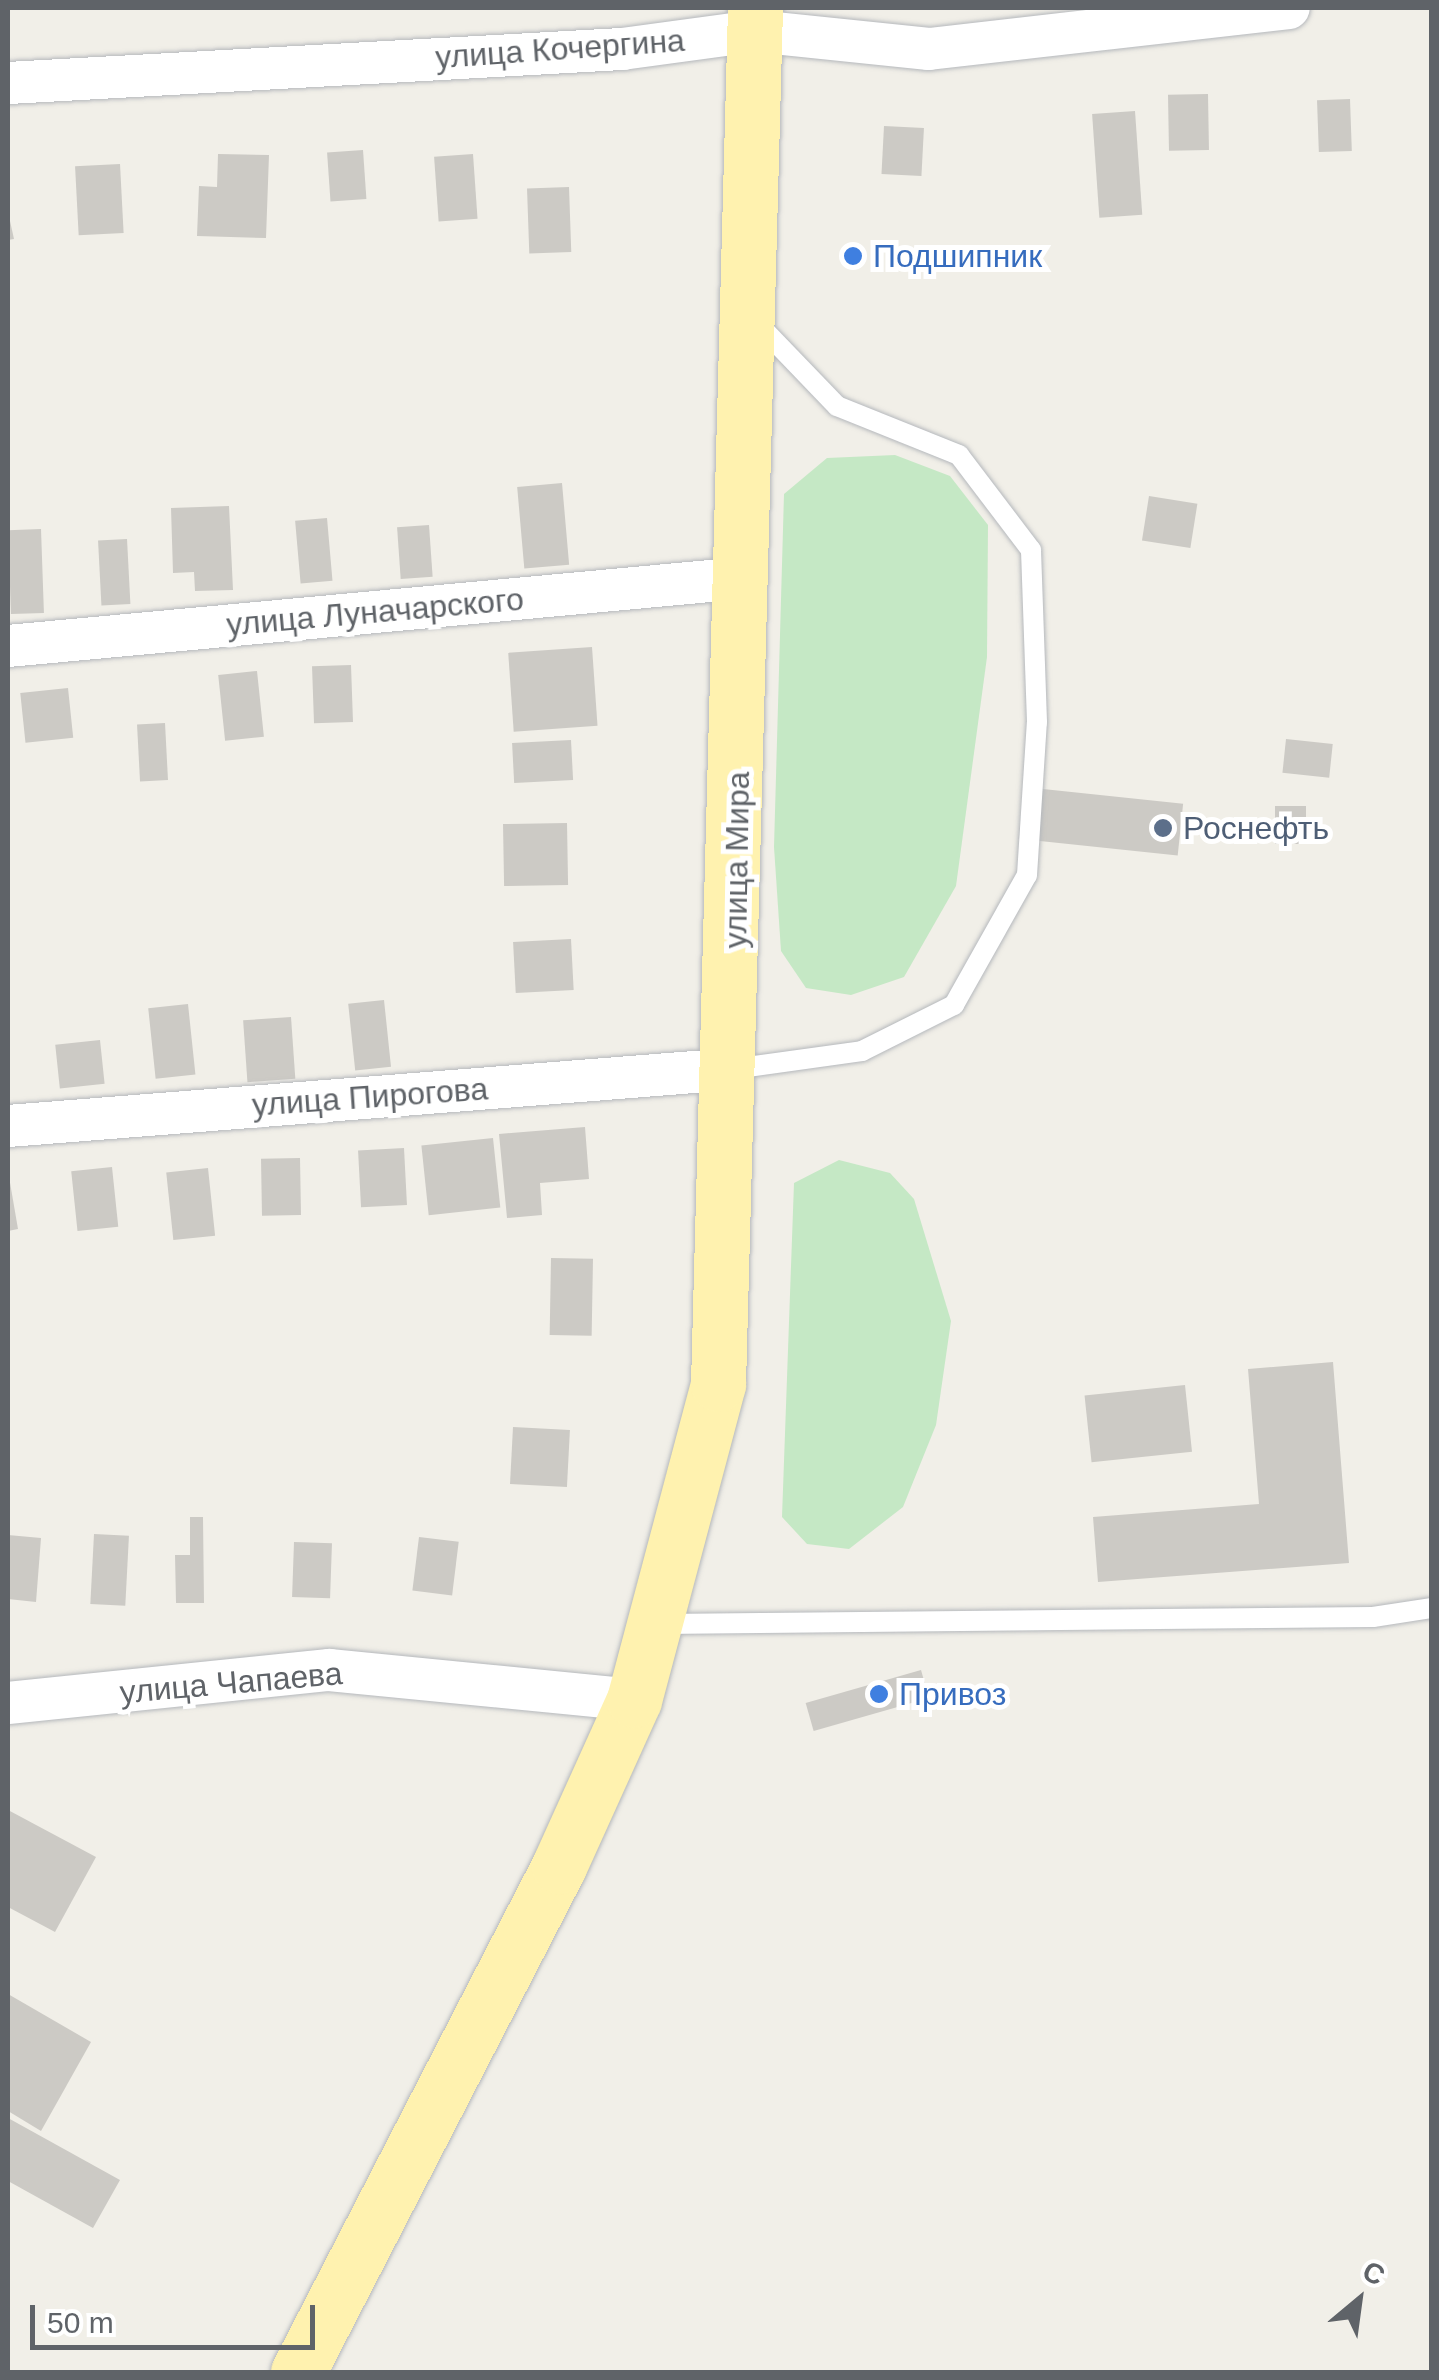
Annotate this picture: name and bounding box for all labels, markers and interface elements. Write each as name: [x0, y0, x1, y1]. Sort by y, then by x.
street label: улица Кочергина: [434, 21, 686, 77]
place label: Подшипник: [873, 237, 1042, 275]
marker: Подшипник: [842, 245, 864, 267]
street label: улица Луначарского: [225, 580, 525, 644]
street label: улица Мира: [716, 771, 758, 949]
place label: Роснефть: [1183, 809, 1329, 847]
marker: Роснефть: [1152, 817, 1174, 839]
street label: улица Пирогова: [251, 1070, 489, 1124]
street label: улица Чапаева: [118, 1654, 344, 1712]
place label: Привоз: [899, 1675, 1006, 1713]
marker: Привоз: [868, 1683, 890, 1705]
north arrow: [1309, 2250, 1409, 2350]
text: С: [1357, 2255, 1390, 2292]
scale bar: [35, 2285, 320, 2347]
text: 50 m: [47, 2306, 114, 2339]

